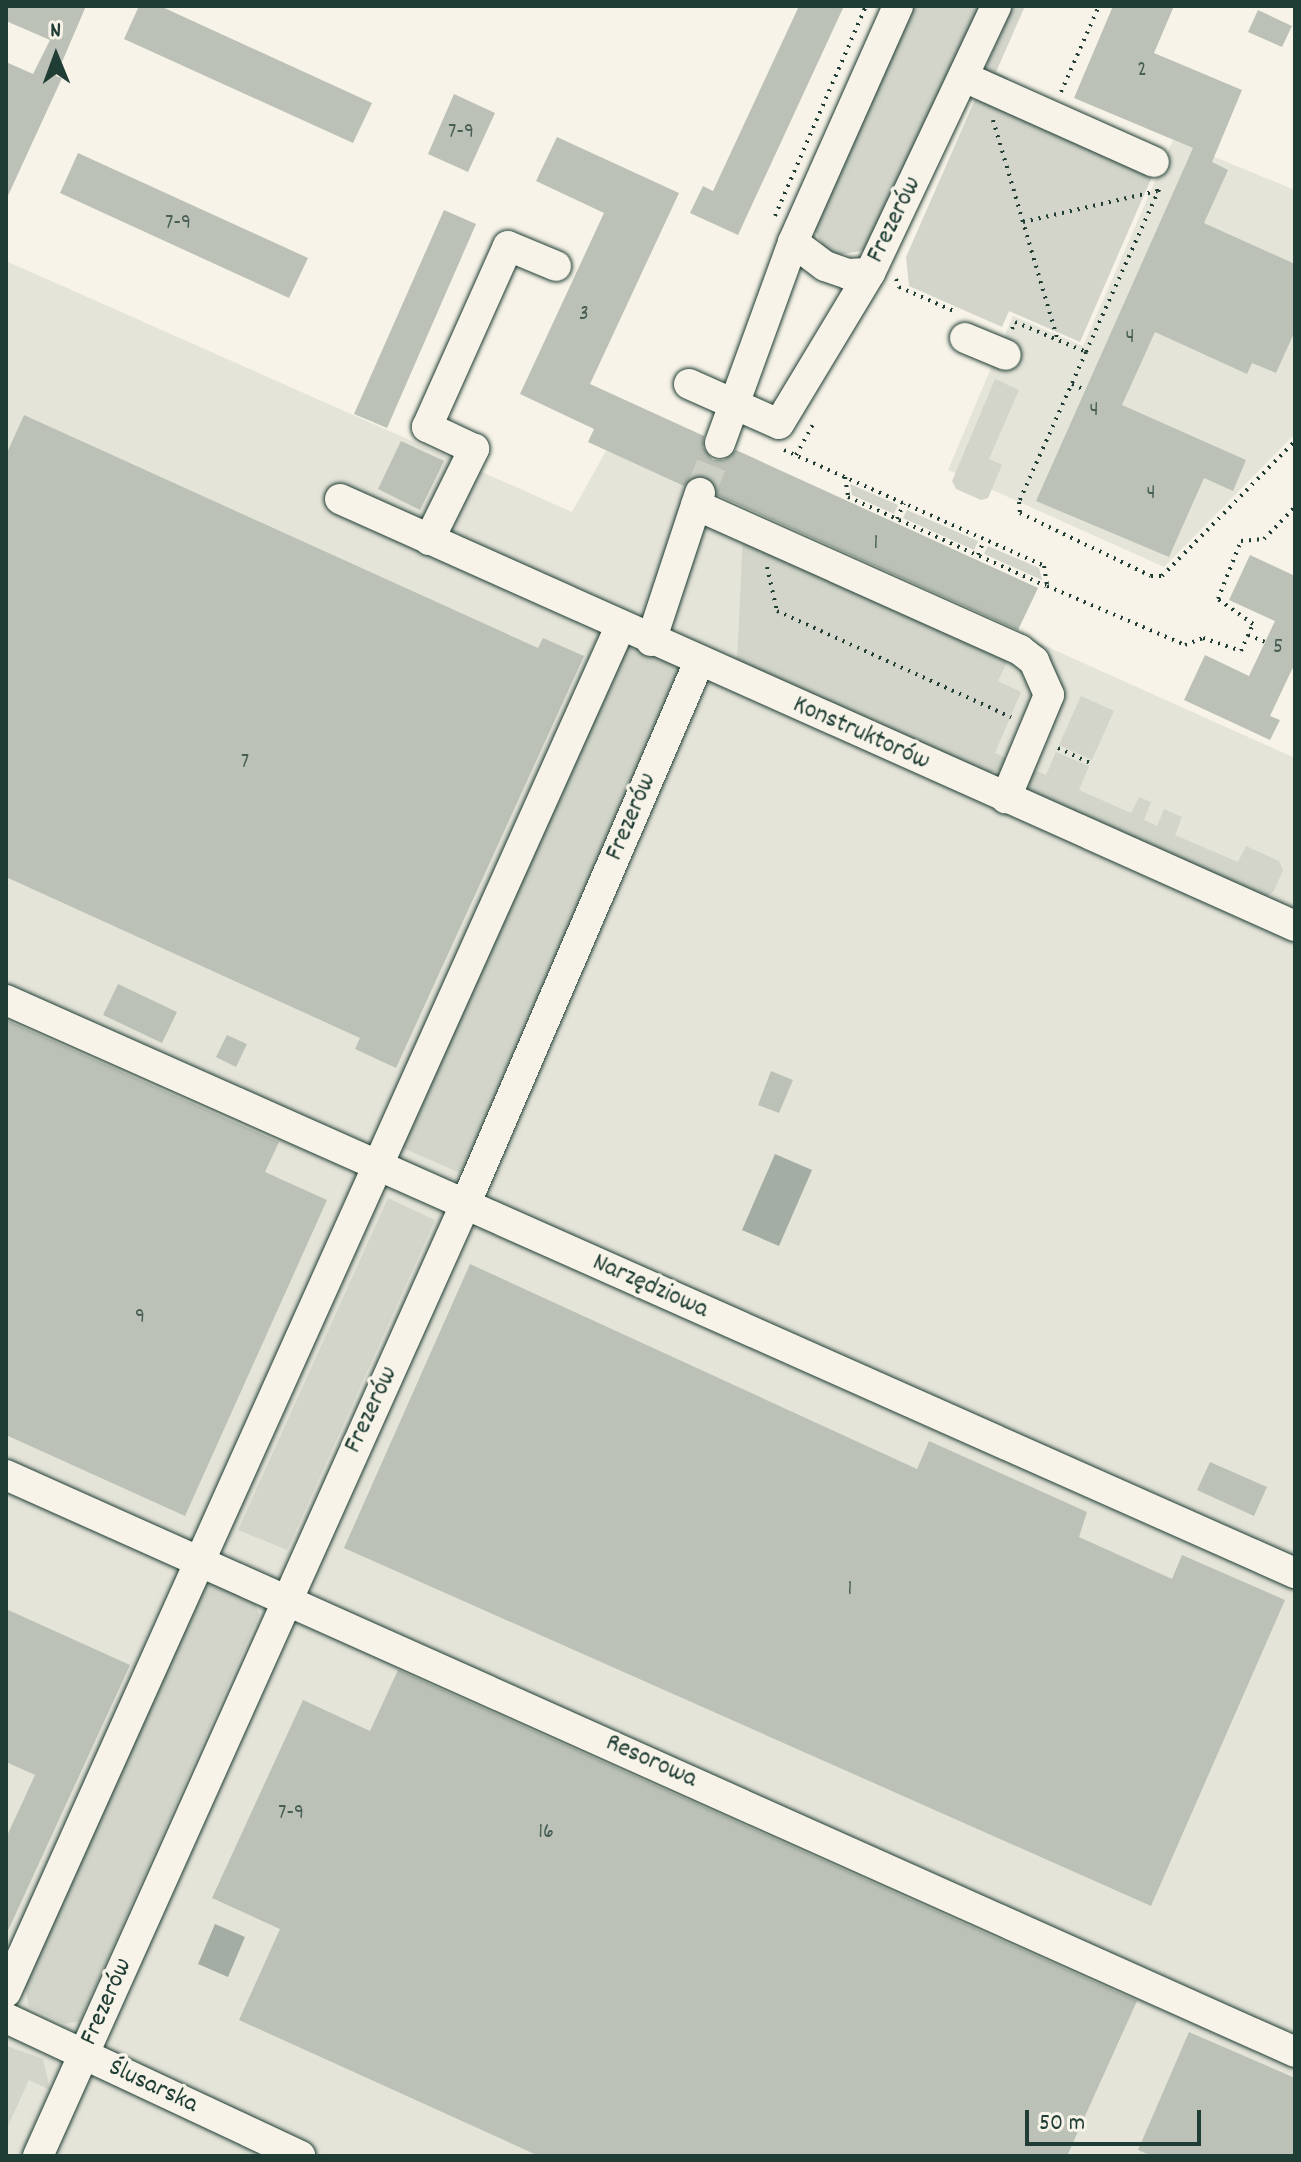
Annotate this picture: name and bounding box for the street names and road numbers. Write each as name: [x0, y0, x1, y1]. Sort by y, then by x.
street label: Frezerów: [861, 172, 929, 268]
street label: Konstruktorów: [788, 690, 934, 778]
street label: Frezerów: [600, 769, 664, 865]
street label: Narzędziowa: [587, 1248, 713, 1326]
street label: Frezerów: [338, 1362, 406, 1458]
street label: Resorowa: [600, 1728, 702, 1796]
street label: Frezerów: [74, 1954, 140, 2050]
street label: Ślusarska: [104, 2053, 202, 2121]

